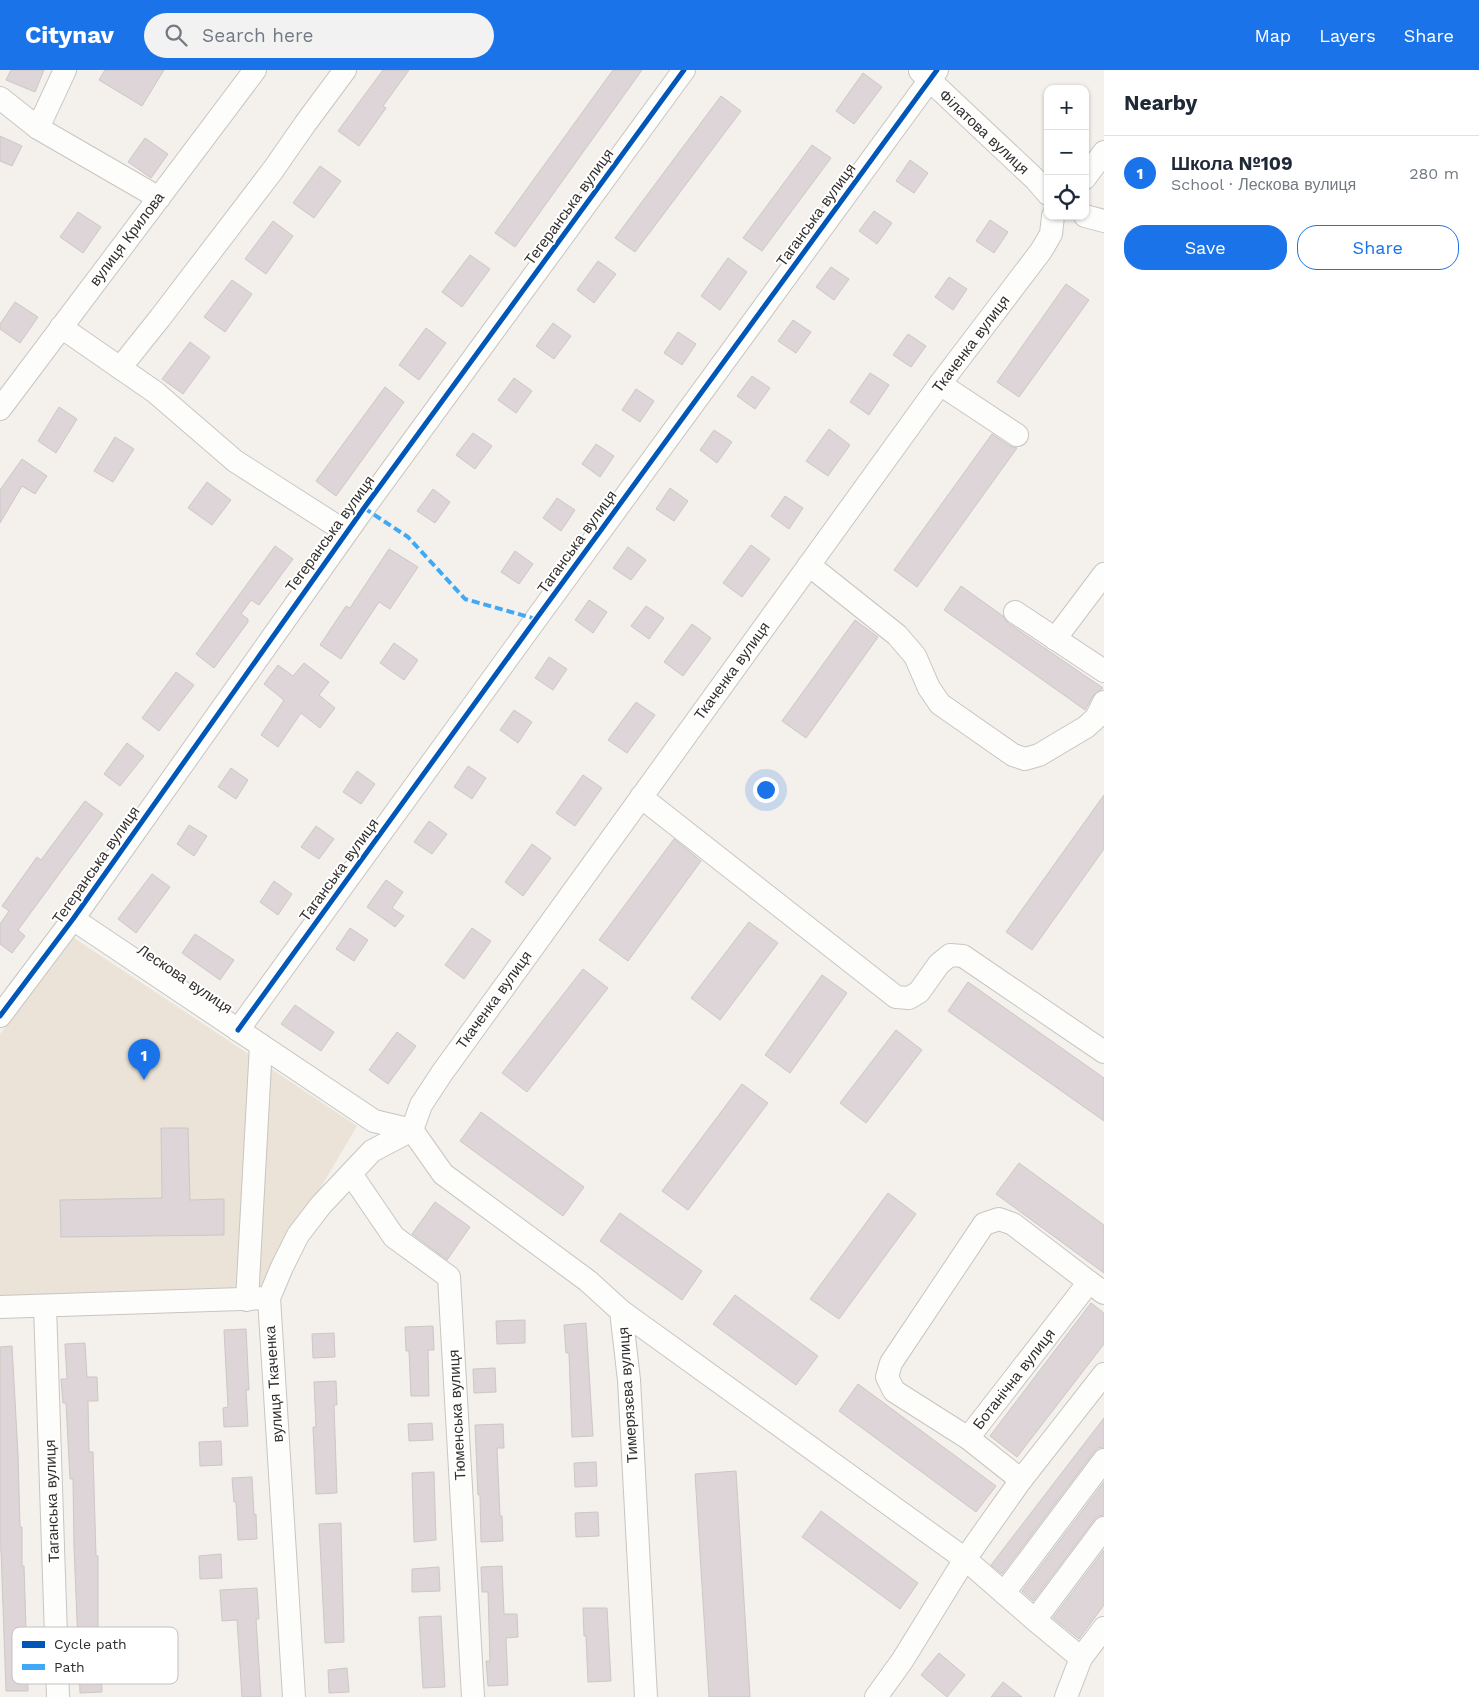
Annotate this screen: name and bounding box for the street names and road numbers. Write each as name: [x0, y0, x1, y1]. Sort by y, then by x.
street label: Філатова вулиця: [935, 86, 1033, 178]
street label: Тегеранська вулиця: [521, 145, 617, 269]
street label: Таганська вулиця: [773, 160, 859, 270]
street label: вулиця Крилова: [86, 188, 168, 289]
street label: Ткаченка вулиця: [929, 292, 1013, 396]
street label: Тегеранська вулиця: [282, 472, 378, 596]
street label: Таганська вулиця: [534, 487, 620, 597]
street label: Ткаченка вулиця: [690, 618, 774, 724]
street label: Тегеранська вулиця: [49, 803, 143, 927]
street label: Таганська вулиця: [296, 815, 382, 925]
street label: Лескова вулиця: [134, 941, 236, 1017]
street label: Ткаченка вулиця: [452, 947, 536, 1053]
street label: вулиця Ткаченка: [261, 1324, 287, 1443]
street label: Ботанічна вулиця: [969, 1325, 1059, 1433]
street label: Тимерязєва вулиця: [614, 1326, 642, 1464]
street label: Тюменська вулиця: [445, 1349, 469, 1481]
street label: Таганська вулиця: [41, 1439, 63, 1563]

